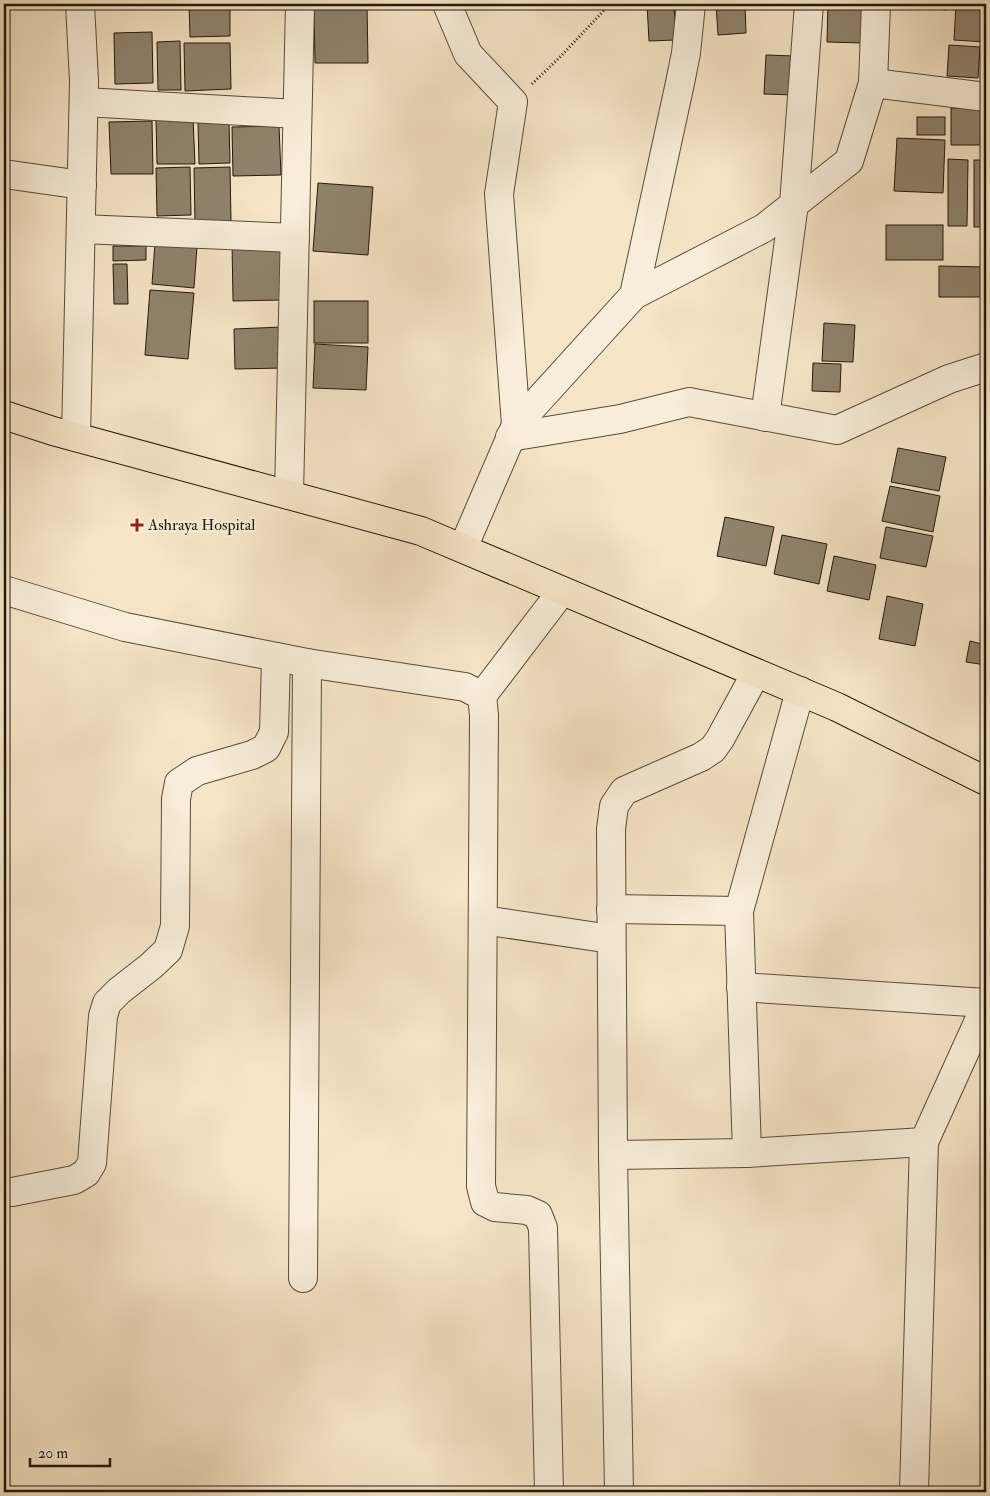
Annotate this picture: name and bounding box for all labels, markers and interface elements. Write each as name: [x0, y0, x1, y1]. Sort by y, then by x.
place label: Ashraya Hospital: [147, 515, 255, 536]
marker: Ashraya Hospital: [130, 518, 144, 532]
scale bar: [30, 1436, 110, 1468]
text: 20 m: [38, 1444, 68, 1463]

